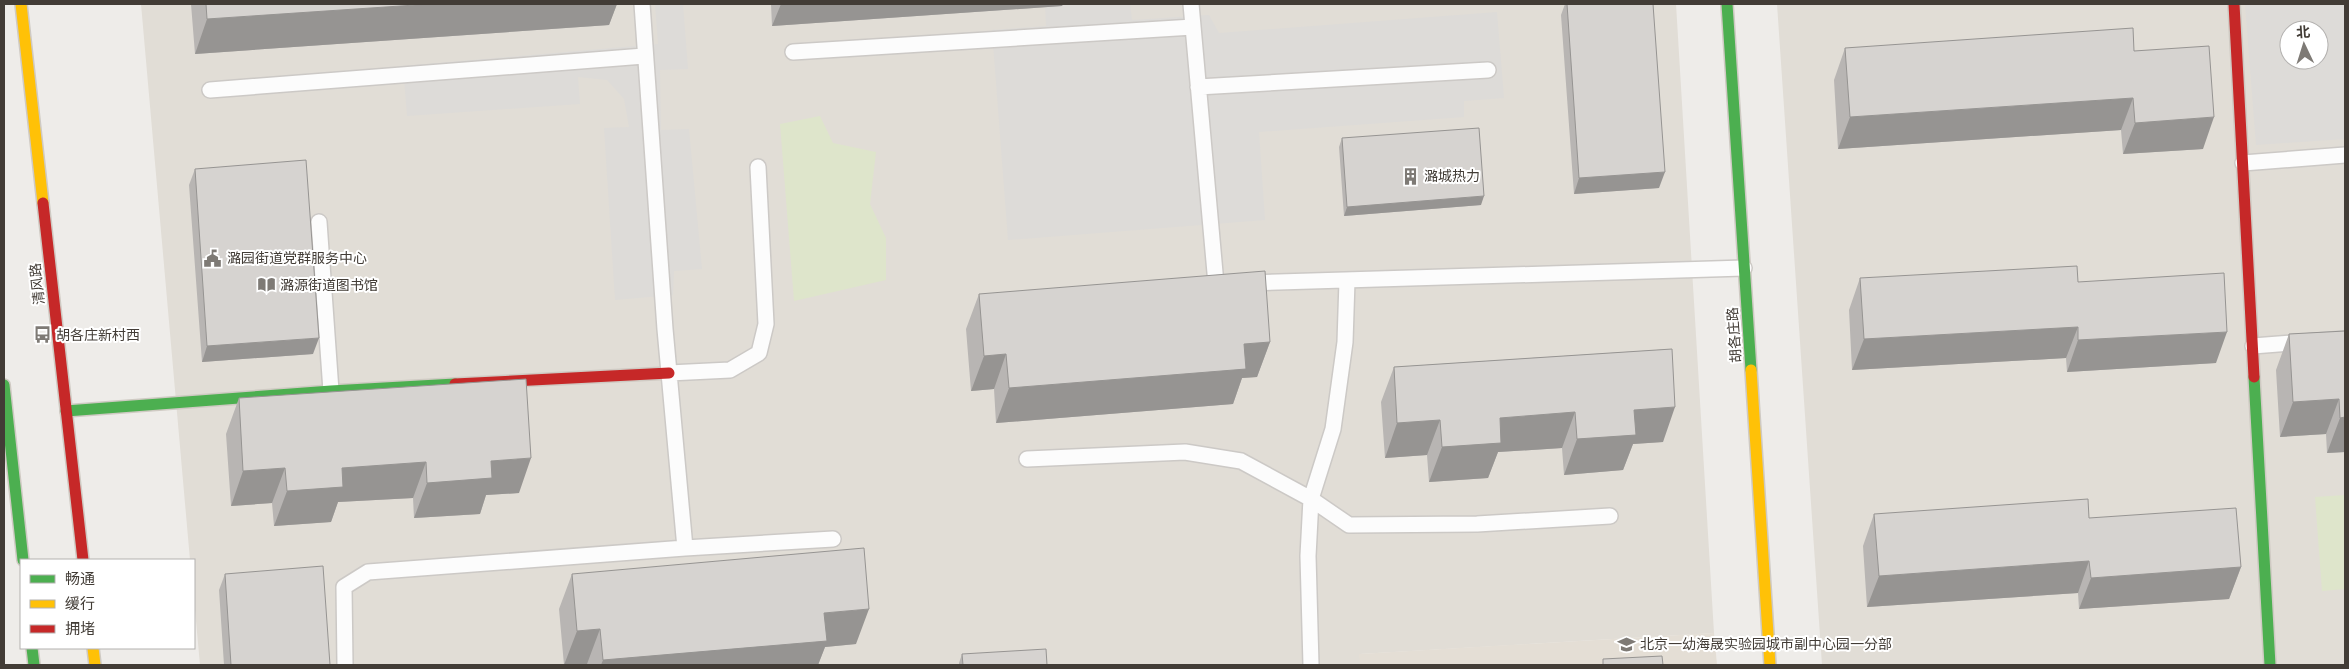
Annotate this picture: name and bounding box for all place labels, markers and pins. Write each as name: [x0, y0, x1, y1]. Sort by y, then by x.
building icon: 潞城热力: [1400, 166, 1420, 186]
place label: 潞城热力: [1424, 167, 1480, 184]
public building icon: 潞园街道党群服务中心: [203, 248, 223, 268]
place label: 潞园街道党群服务中心: [227, 249, 367, 266]
library icon: 潞源街道图书馆: [256, 275, 276, 295]
place label: 潞源街道图书馆: [280, 276, 378, 293]
bus stop icon: 胡各庄新村西: [32, 325, 52, 345]
place label: 胡各庄新村西: [56, 326, 140, 343]
school or university icon: 北京一幼海晟实验园城市副中心园一分部: [1616, 634, 1636, 654]
place label: 北京一幼海晟实验园城市副中心园一分部: [1640, 635, 1892, 652]

